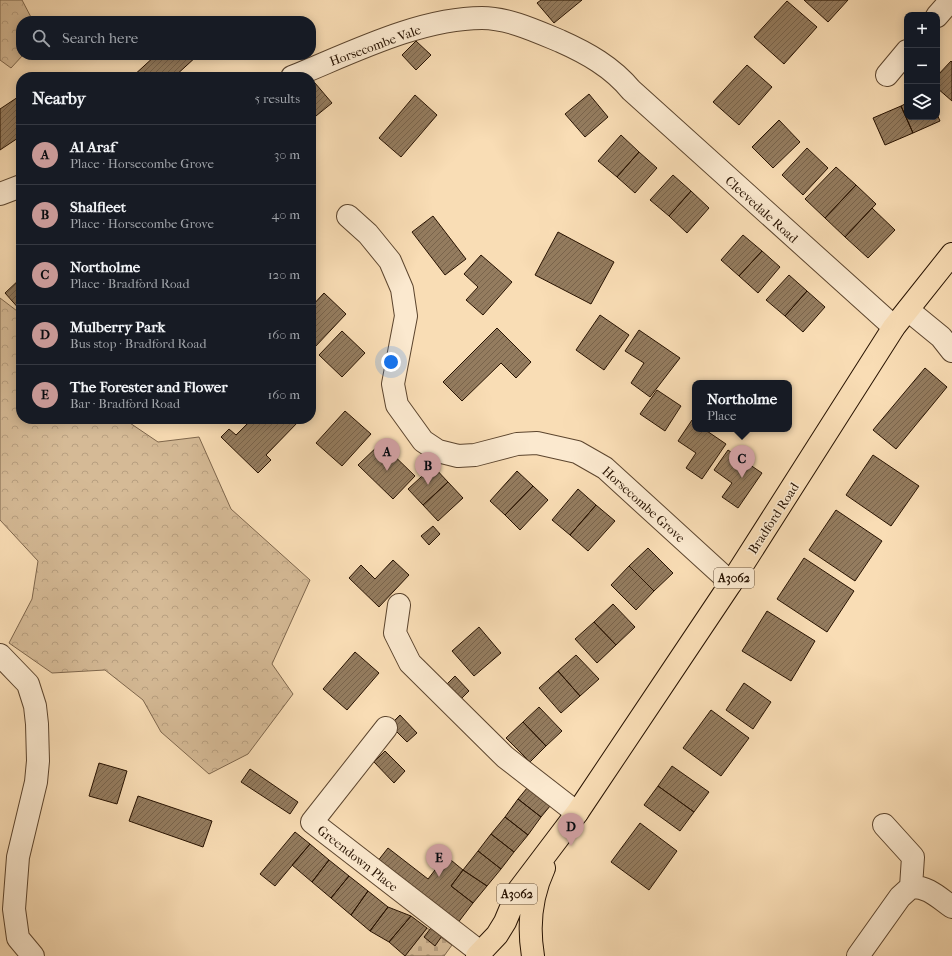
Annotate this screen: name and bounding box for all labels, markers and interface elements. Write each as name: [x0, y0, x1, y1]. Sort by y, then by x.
map controls: [904, 12, 940, 120]
button: +: [904, 12, 940, 48]
search box: [16, 16, 316, 60]
street label: Horsecombe Vale: [327, 22, 423, 69]
icon: search: [30, 27, 52, 49]
text: Search here: [62, 29, 138, 47]
button: −: [904, 48, 940, 84]
button: layers: [904, 84, 940, 120]
text: Nearby: [32, 88, 86, 108]
text: 5 results: [255, 91, 300, 106]
text: Al Araf: [70, 138, 115, 156]
text: A: [41, 147, 49, 162]
text: 30 m: [274, 147, 300, 162]
text: Place · Horsecombe Grove: [70, 156, 214, 171]
street label: Cleevedale Road: [722, 173, 802, 246]
text: Shalfleet: [70, 198, 126, 216]
text: B: [41, 207, 49, 222]
text: 40 m: [272, 207, 300, 222]
text: Place · Horsecombe Grove: [70, 216, 214, 231]
text: Northolme: [70, 258, 140, 276]
text: C: [41, 267, 49, 282]
text: 120 m: [268, 267, 300, 282]
text: Place · Bradford Road: [70, 276, 190, 291]
text: Mulberry Park: [70, 318, 165, 336]
text: D: [40, 327, 50, 342]
text: 160 m: [268, 327, 300, 342]
text: Bus stop · Bradford Road: [70, 336, 207, 351]
your location: [381, 352, 401, 372]
text: The Forester and Flower: [70, 378, 228, 396]
popup: [692, 380, 792, 432]
text: E: [41, 387, 49, 402]
text: 160 m: [268, 387, 300, 402]
text: Northolme: [707, 390, 777, 408]
text: Bar · Bradford Road: [70, 396, 180, 411]
text: Place: [707, 408, 737, 423]
pin: A: [374, 438, 400, 471]
pin: C: [729, 445, 755, 478]
pin: B: [415, 452, 441, 485]
street label: Horsecombe Grove: [599, 463, 689, 546]
street label: Bradford Road: [745, 479, 802, 557]
road number: A3062: [714, 568, 754, 588]
pin: D: [558, 813, 584, 846]
street label: Greendown Place: [314, 822, 401, 895]
pin: E: [426, 844, 452, 877]
road number: A3062: [497, 884, 537, 904]

